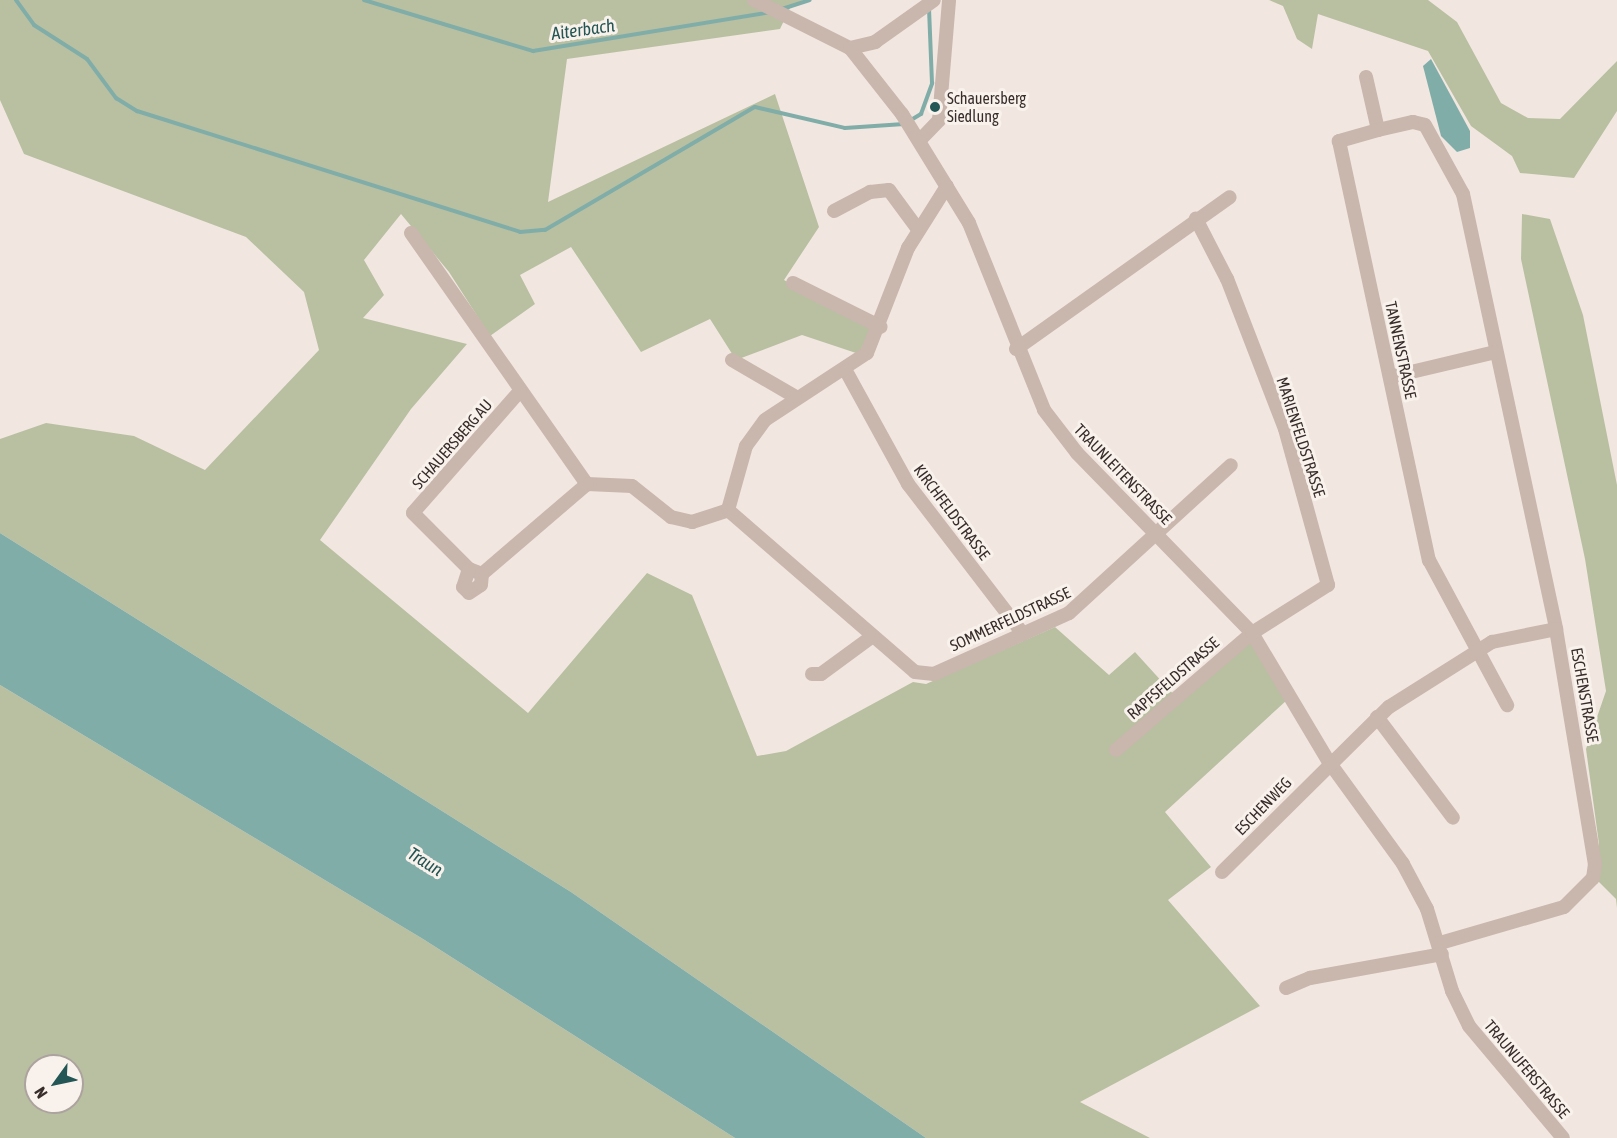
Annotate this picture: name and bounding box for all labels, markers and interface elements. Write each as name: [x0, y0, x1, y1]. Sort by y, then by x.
water label: Aiterbach: [550, 15, 616, 45]
place label: Schauersberg Siedlung: [947, 88, 1026, 126]
marker: Schauersberg Siedlung: [928, 100, 942, 114]
street label: TANNENSTRASSE: [1381, 299, 1421, 401]
street label: MARIENFELDSTRASSE: [1273, 375, 1329, 499]
street label: SCHAUERSBERG AU: [408, 395, 496, 493]
street label: TRAUNLEITENSTRASSE: [1070, 420, 1176, 528]
street label: KIRCHFELDSTRASSE: [910, 460, 994, 564]
street label: SOMMERFELDSTRASSE: [947, 583, 1073, 655]
street label: RAPFSFELDSTRASSE: [1123, 633, 1223, 723]
street label: ESCHENSTRASSE: [1567, 646, 1603, 744]
street label: ESCHENWEG: [1231, 773, 1295, 839]
water label: Traun: [403, 843, 447, 881]
street label: TRAUNUFERSTRASSE: [1480, 1016, 1574, 1122]
north arrow: [24, 1054, 84, 1114]
text: N: [30, 1084, 51, 1102]

